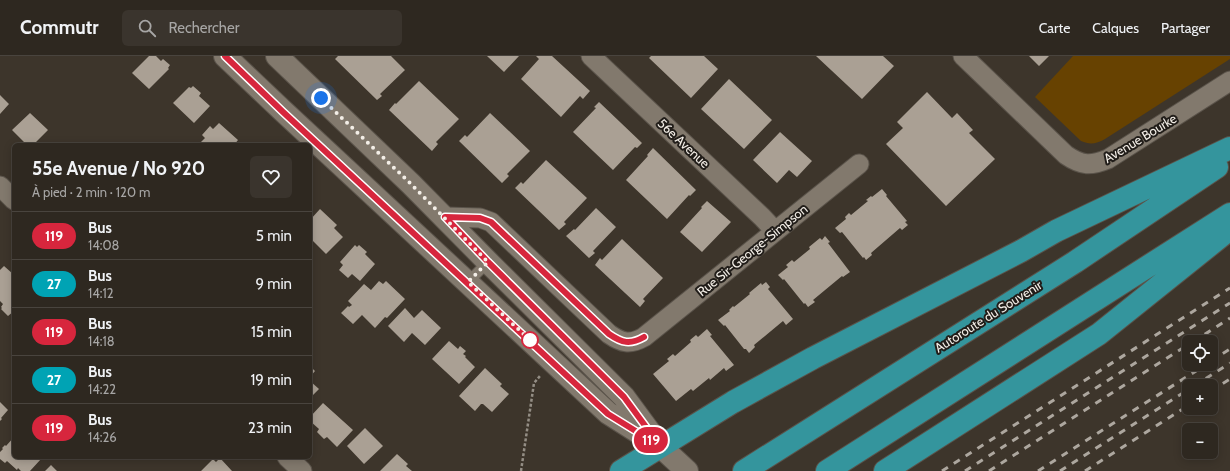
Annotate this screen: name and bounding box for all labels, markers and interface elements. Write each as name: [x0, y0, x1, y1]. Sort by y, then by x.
search box: [122, 10, 402, 46]
text: Commutr: [20, 16, 98, 39]
icon: search: [136, 17, 158, 39]
text: Rechercher: [168, 19, 239, 37]
text: Carte: [1039, 19, 1070, 37]
text: Calques: [1092, 19, 1139, 37]
text: Partager: [1161, 19, 1210, 37]
your location: [311, 88, 331, 108]
street label: Avenue Bourke: [1101, 110, 1180, 166]
street label: 56e Avenue: [655, 115, 714, 171]
button: heart: [250, 156, 292, 198]
text: 55e Avenue / No 920: [32, 157, 205, 180]
text: À pied · 2 min · 120 m: [32, 184, 150, 200]
street label: Rue Sir-George-Simpson: [694, 201, 810, 299]
text: Bus: [88, 219, 112, 237]
text: 119: [45, 227, 63, 245]
text: 5 min: [256, 227, 292, 245]
text: 14:08: [88, 237, 119, 253]
text: Bus: [88, 267, 112, 285]
text: 27: [47, 275, 61, 293]
text: 9 min: [255, 275, 292, 293]
street label: Autoroute du Souvenir: [931, 276, 1045, 356]
text: 14:12: [88, 285, 114, 301]
text: Bus: [88, 315, 112, 333]
text: 119: [45, 323, 63, 341]
text: 15 min: [251, 323, 292, 341]
unlabelled marker: [521, 331, 539, 349]
text: 14:18: [88, 333, 115, 349]
map controls: [1182, 335, 1218, 459]
button: locate: [1182, 335, 1218, 371]
text: Bus: [88, 363, 112, 381]
text: 27: [47, 371, 61, 389]
text: 19 min: [250, 371, 292, 389]
button: +: [1182, 379, 1218, 415]
text: 14:22: [88, 381, 116, 397]
text: Bus: [88, 411, 112, 429]
text: 119: [45, 419, 63, 437]
text: 23 min: [248, 419, 292, 437]
button: −: [1182, 423, 1218, 459]
line badge: 119: [628, 427, 674, 453]
text: 14:26: [88, 429, 117, 445]
text: 119: [642, 431, 660, 449]

